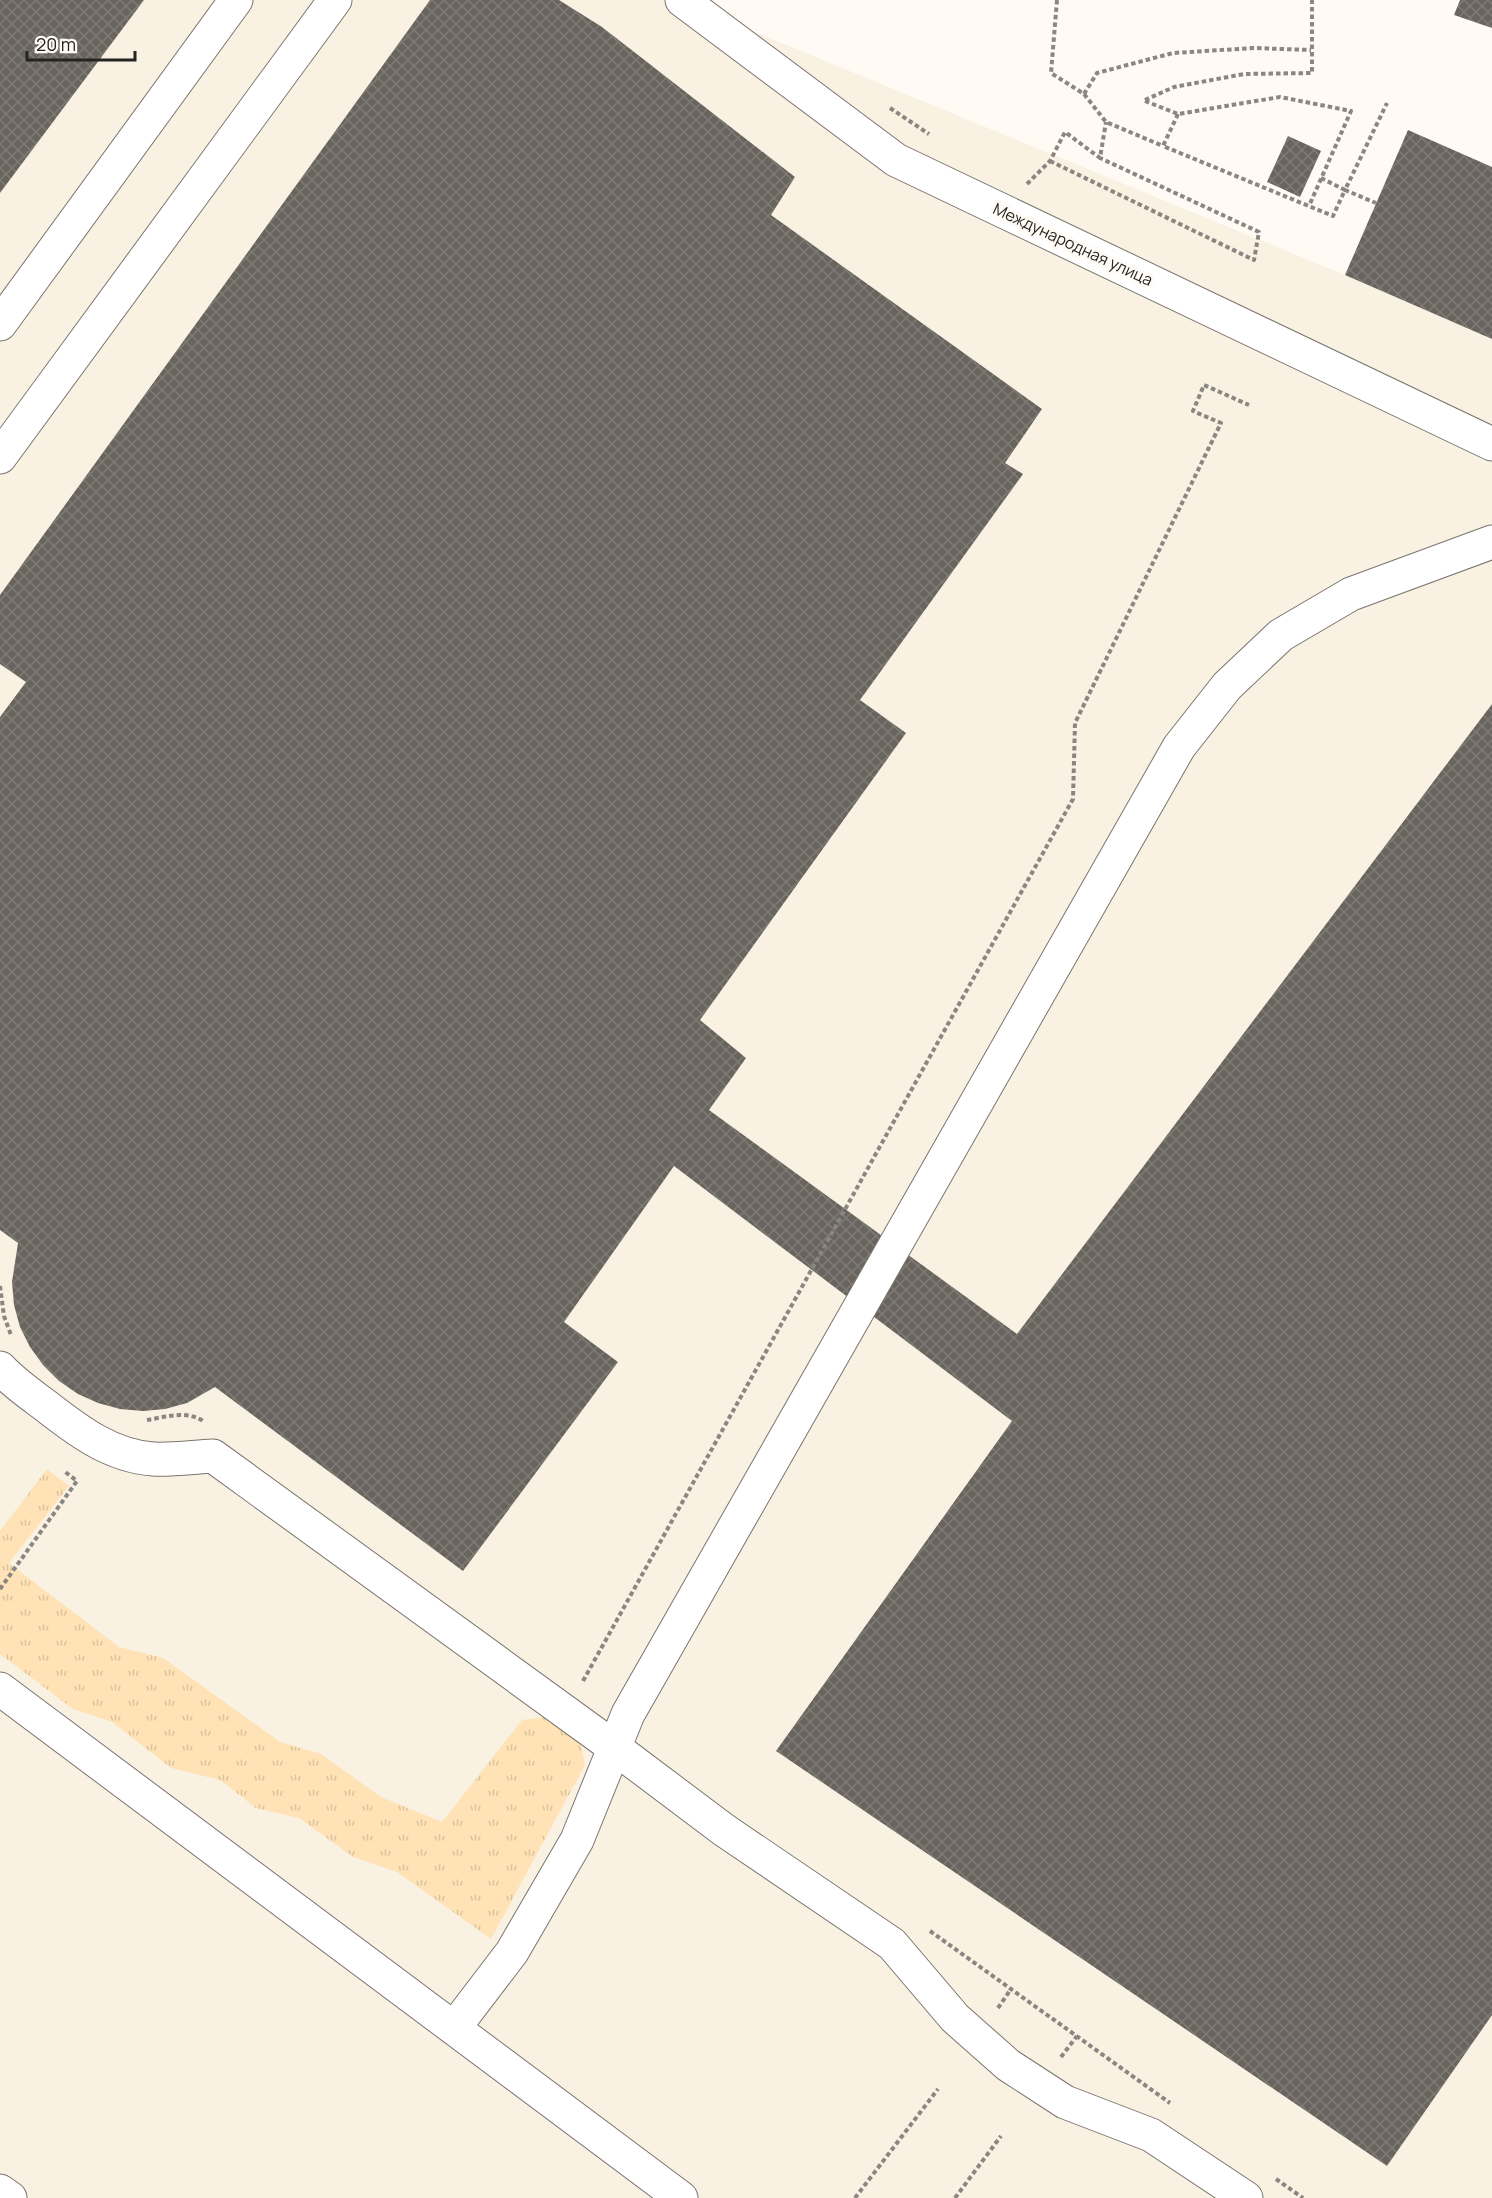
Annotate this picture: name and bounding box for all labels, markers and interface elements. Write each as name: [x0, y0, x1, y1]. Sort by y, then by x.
scale bar: [27, 24, 135, 62]
text: 20 m: [36, 32, 76, 56]
street label: Международная улица: [990, 197, 1156, 291]

